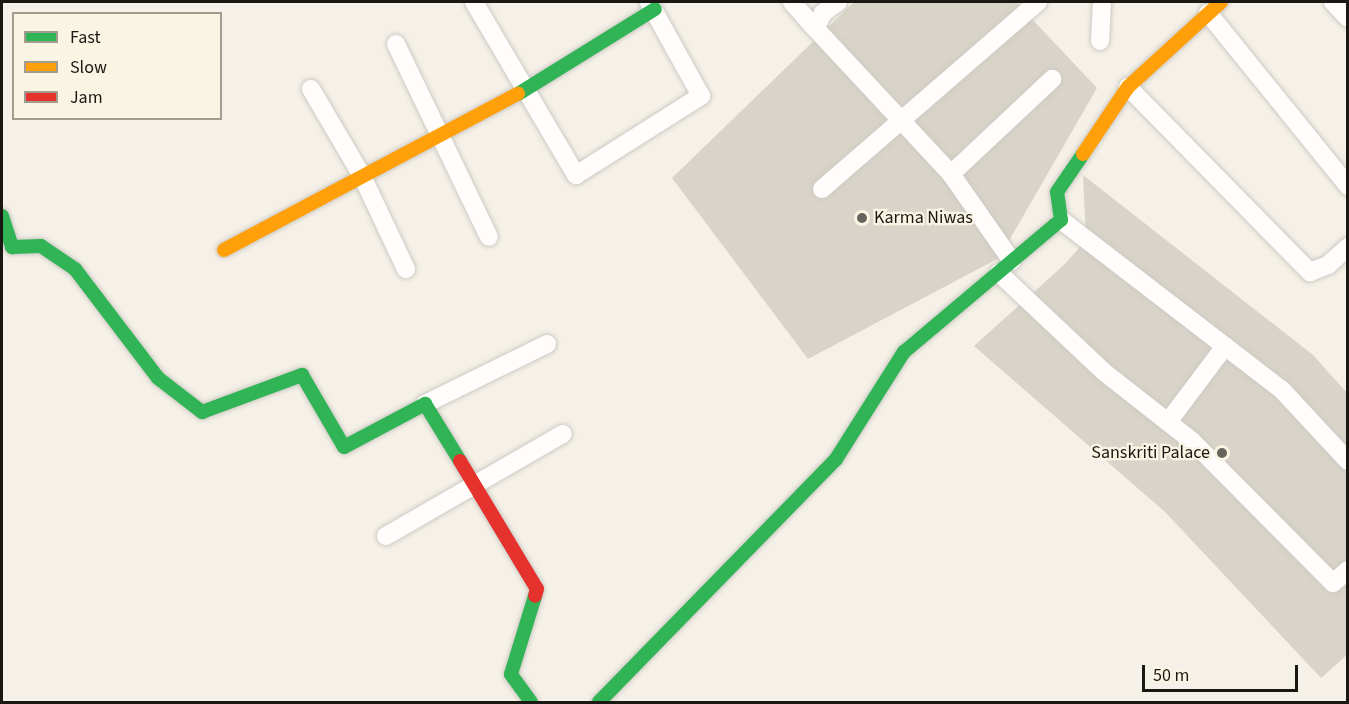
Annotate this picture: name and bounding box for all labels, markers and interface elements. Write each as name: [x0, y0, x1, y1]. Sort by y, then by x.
legend: [12, 12, 222, 120]
text: Fast: [70, 25, 101, 50]
text: Slow: [70, 55, 107, 80]
text: Jam: [70, 85, 103, 110]
place label: Karma Niwas: [874, 207, 973, 229]
marker: Karma Niwas: [855, 211, 869, 225]
place label: Sanskriti Palace: [1091, 442, 1210, 464]
marker: Sanskriti Palace: [1215, 446, 1229, 460]
scale bar: [1145, 653, 1301, 691]
text: 50 m: [1153, 663, 1189, 688]

